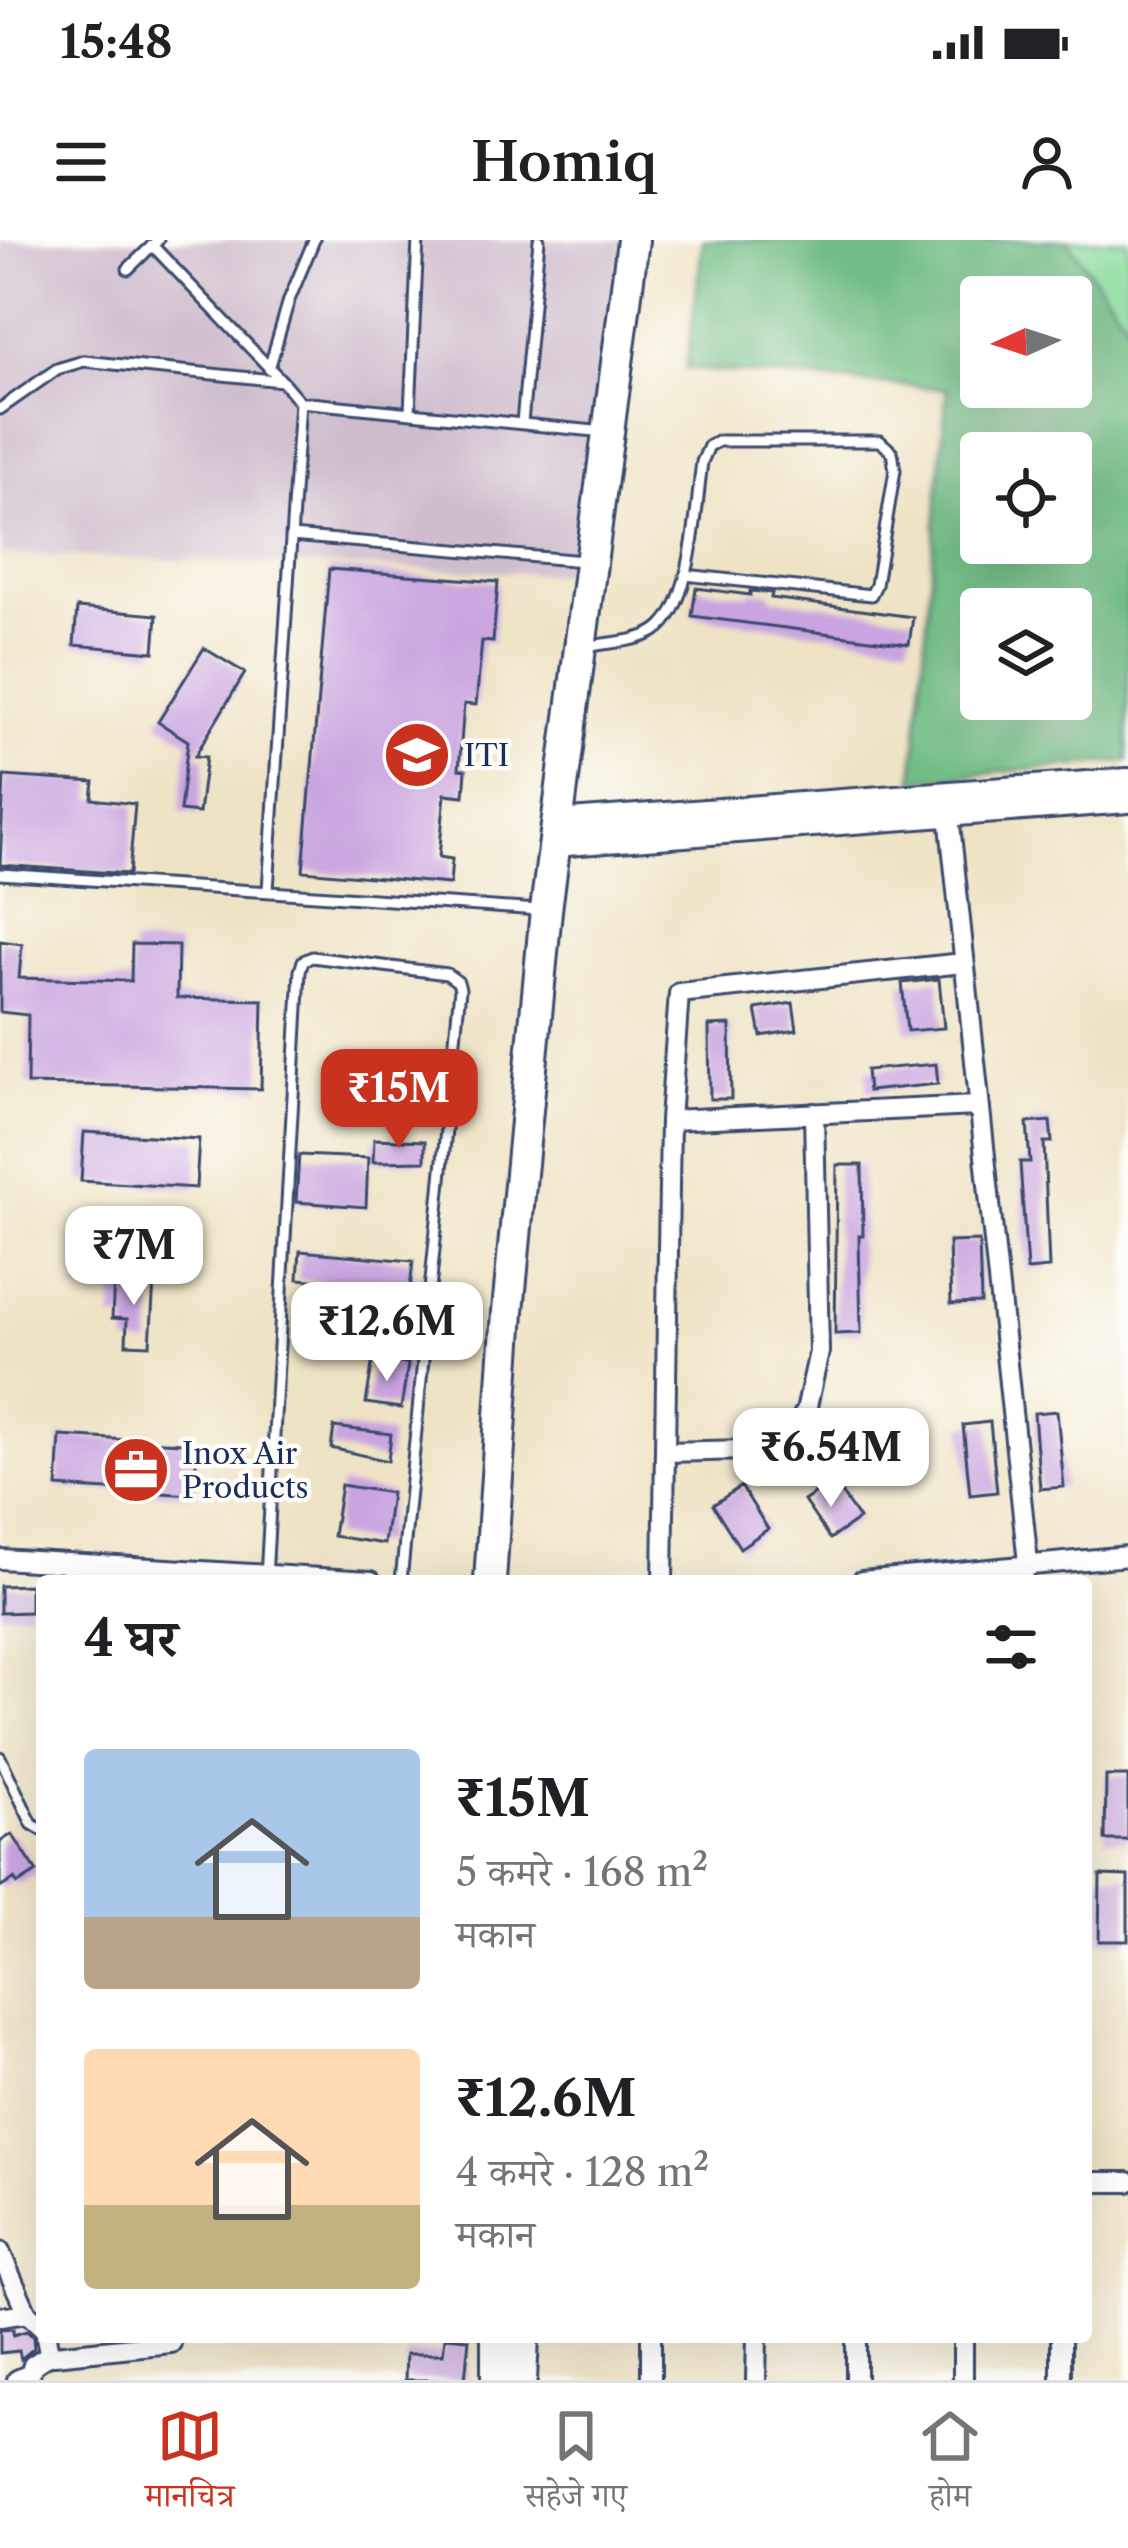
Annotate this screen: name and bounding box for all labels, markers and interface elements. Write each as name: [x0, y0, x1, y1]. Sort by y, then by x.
text: 15:48: [60, 14, 173, 70]
icon: menu: [48, 129, 114, 195]
text: Homiq: [471, 129, 657, 195]
icon: person: [1014, 129, 1080, 195]
north arrow: [960, 276, 1092, 408]
map controls: [960, 276, 1092, 720]
button: locate: [960, 432, 1092, 564]
button: layers: [960, 588, 1092, 720]
school or university icon: ITI: [382, 720, 452, 790]
place label: ITI: [464, 737, 509, 774]
pin: ₹15M: [328, 1049, 470, 1151]
text: ₹15M: [348, 1064, 450, 1112]
pin: ₹7M: [76, 1206, 192, 1308]
text: ₹7M: [92, 1221, 176, 1269]
pin: ₹12.6M: [289, 1282, 485, 1384]
text: ₹12.6M: [318, 1297, 456, 1345]
pin: ₹6.54M: [733, 1408, 929, 1510]
text: ₹6.54M: [760, 1423, 902, 1471]
office icon: Inox Air Products: [101, 1435, 171, 1505]
place label: Inox Air Products: [182, 1435, 309, 1506]
text: 4 घर: [84, 1607, 178, 1669]
icon: filters: [978, 1614, 1044, 1680]
text: ₹15M: [456, 1767, 590, 1829]
icon: home: [180, 1797, 324, 1941]
text: 5 कमरे · 168 m²: [456, 1848, 708, 1896]
text: मकान: [456, 1910, 535, 1958]
text: ₹12.6M: [456, 2067, 637, 2129]
icon: home: [180, 2097, 324, 2241]
text: 4 कमरे · 128 m²: [456, 2148, 709, 2196]
text: मकान: [456, 2210, 535, 2258]
tab: मानचित्र: [145, 2403, 234, 2528]
tab: सहेजे गए: [524, 2403, 627, 2528]
tab: होम: [917, 2403, 983, 2528]

